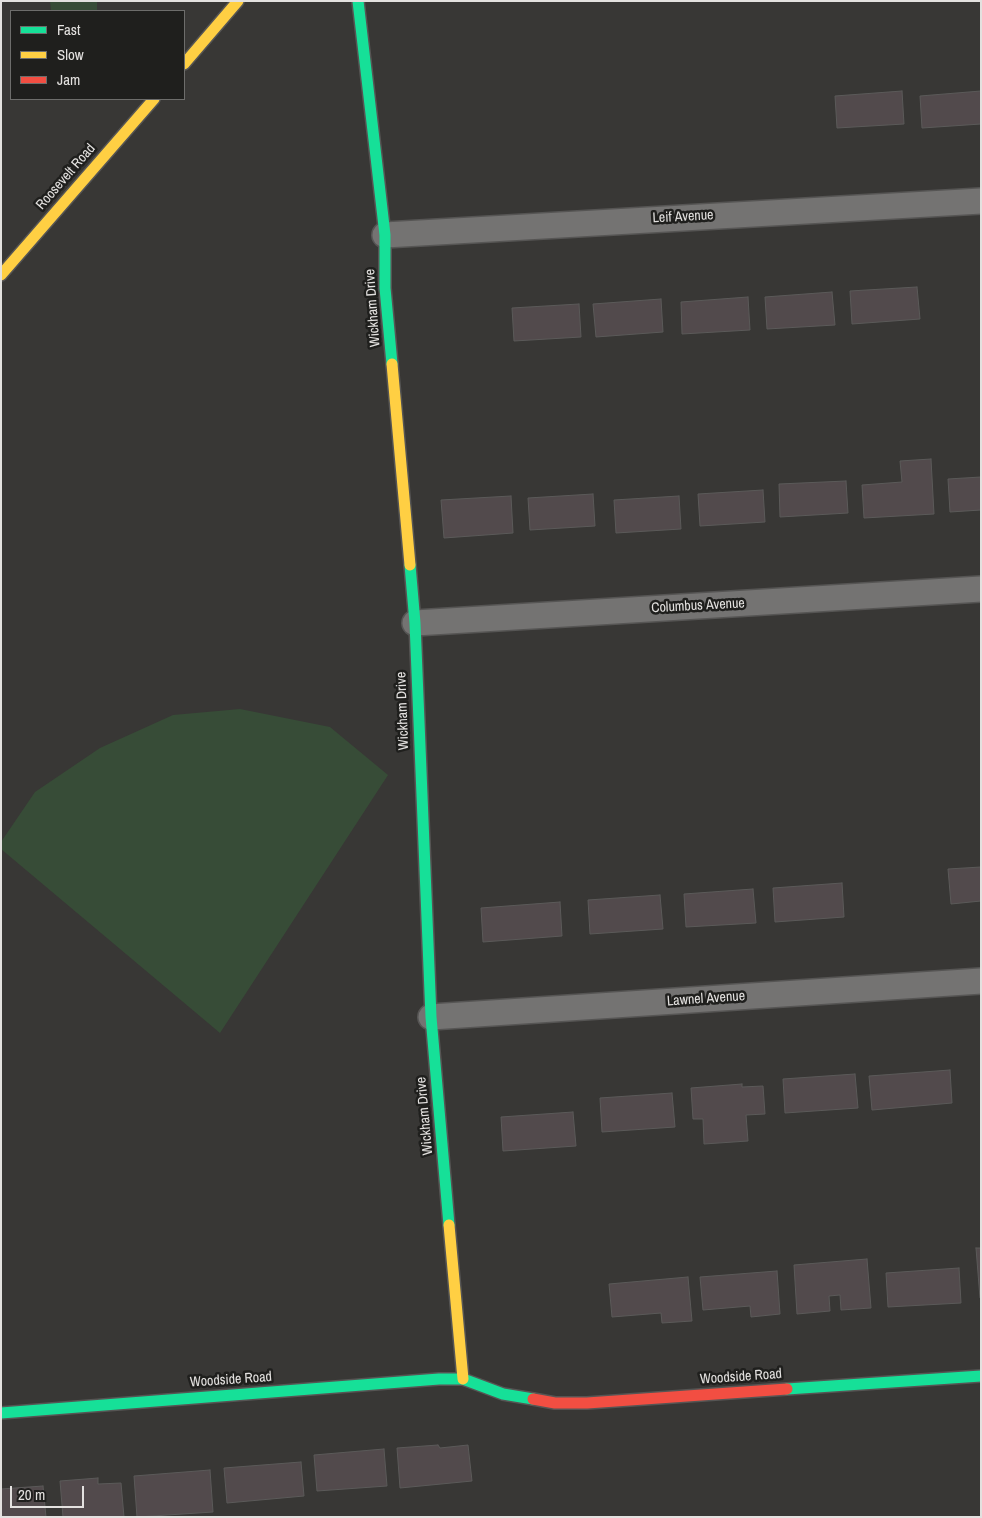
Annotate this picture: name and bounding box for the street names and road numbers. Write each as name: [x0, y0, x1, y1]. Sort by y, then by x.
street label: Roosevelt Road: [33, 141, 99, 213]
street label: Leif Avenue: [652, 207, 714, 227]
street label: Wickham Drive: [362, 268, 384, 348]
street label: Columbus Avenue: [651, 595, 745, 617]
street label: Wickham Drive: [393, 672, 413, 750]
street label: Lawnel Avenue: [666, 988, 746, 1010]
street label: Wickham Drive: [413, 1076, 437, 1156]
street label: Woodside Road: [699, 1366, 783, 1388]
street label: Woodside Road: [189, 1369, 273, 1391]

